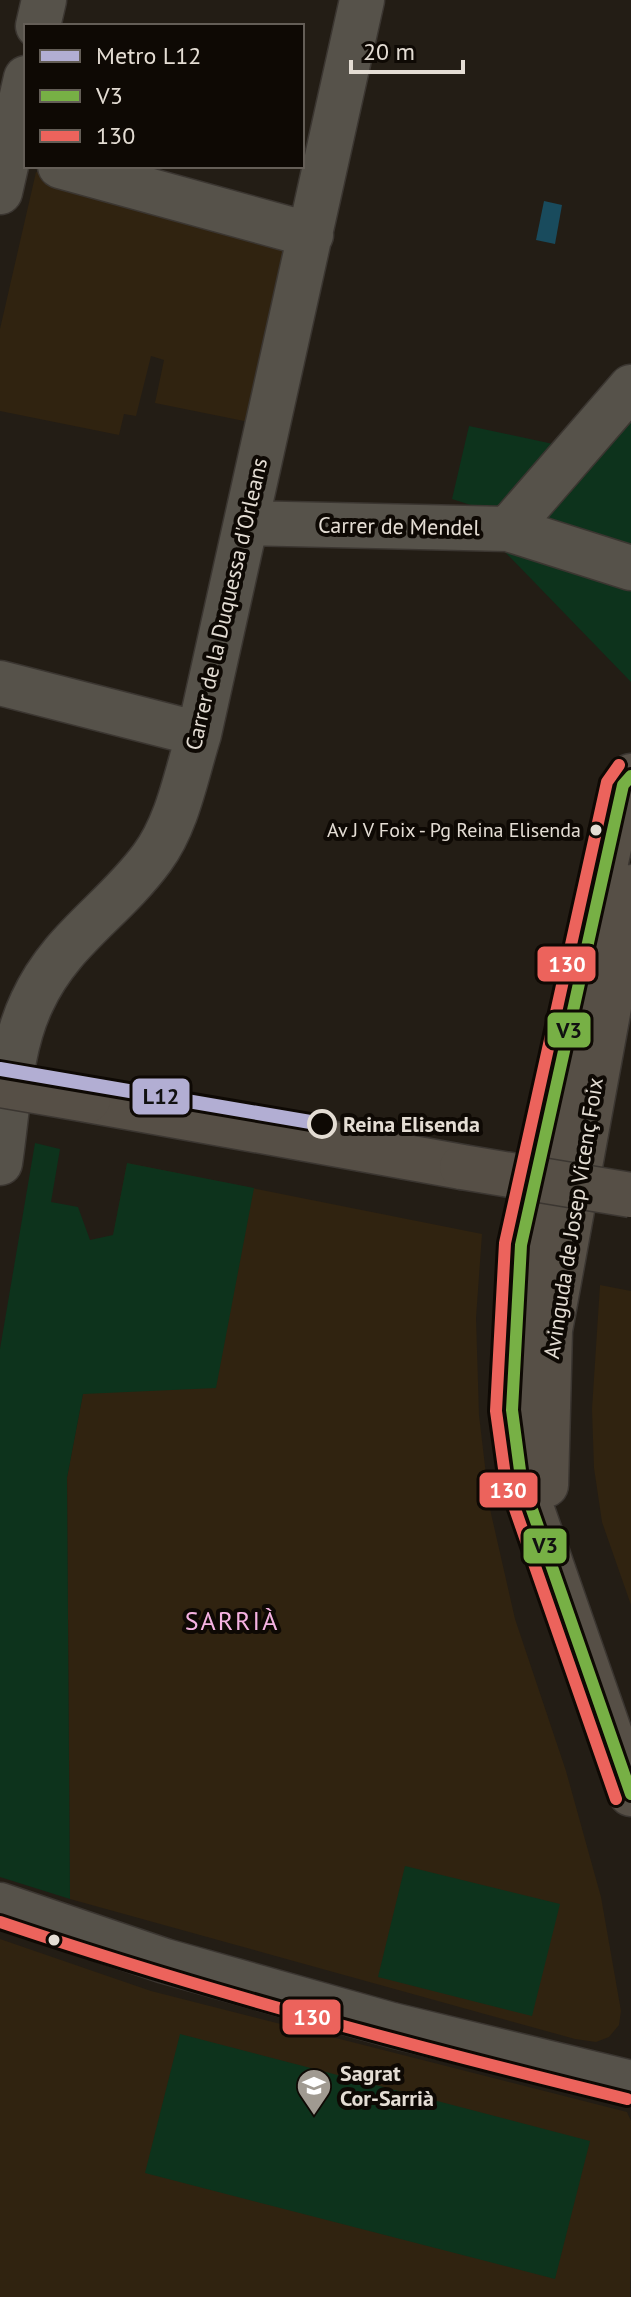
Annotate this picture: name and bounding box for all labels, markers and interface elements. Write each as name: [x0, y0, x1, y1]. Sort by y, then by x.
legend: [24, 24, 304, 168]
scale bar: [351, 24, 463, 74]
text: 20 m: [363, 36, 415, 67]
text: Metro L12: [96, 40, 201, 71]
text: V3: [95, 80, 123, 111]
text: 130: [96, 120, 135, 151]
street label: Carrer de la Duquessa d'Orleans: [179, 455, 273, 753]
street label: Carrer de Mendel: [318, 511, 481, 541]
place label: Av J V Foix - Pg Reina Elisenda: [327, 817, 581, 843]
marker: Av J V Foix - Pg Reina Elisenda: [588, 822, 604, 838]
line badge: 130: [536, 945, 597, 983]
text: 130: [548, 950, 586, 978]
line badge: V3: [546, 1011, 592, 1049]
text: V3: [555, 1016, 582, 1044]
street label: Avinguda de Josep Vicenç Foix: [537, 1075, 609, 1361]
line badge: L12: [131, 1077, 191, 1116]
text: L12: [143, 1082, 179, 1110]
marker: Reina Elisenda: [308, 1110, 336, 1138]
place label: Reina Elisenda: [343, 1110, 480, 1138]
line badge: 130: [478, 1471, 539, 1509]
text: 130: [489, 1476, 527, 1504]
line badge: V3: [522, 1527, 568, 1565]
text: V3: [531, 1531, 558, 1559]
district label: SARRIÀ: [185, 1604, 279, 1637]
unlabelled marker: [46, 1932, 62, 1948]
line badge: 130: [281, 1998, 342, 2036]
text: 130: [293, 2003, 331, 2031]
place label: Sagrat Cor-Sarrià: [340, 2059, 434, 2112]
school or university icon: Sagrat Cor-Sarrià: [295, 2067, 333, 2117]

